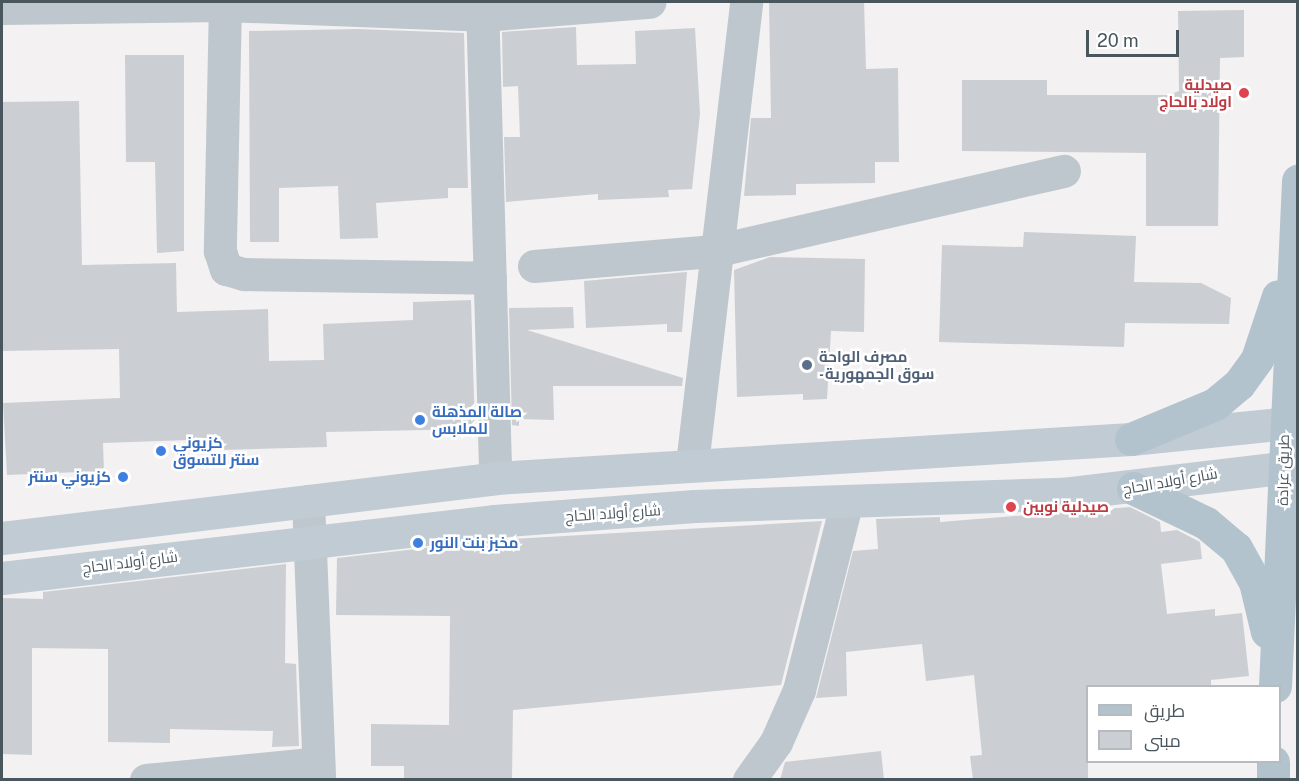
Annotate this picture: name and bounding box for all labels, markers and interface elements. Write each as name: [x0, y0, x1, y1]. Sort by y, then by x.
scale bar: [1089, 18, 1182, 56]
text: 20 m: [1097, 30, 1139, 51]
place label: صيدلية اولاد بالحاج: [1159, 75, 1232, 110]
marker: صيدلية اولاد بالحاج: [1237, 86, 1251, 100]
place label: مصرف الواحة -سوق الجمهورية: [819, 347, 934, 382]
marker: مصرف الواحة -سوق الجمهورية: [800, 358, 814, 372]
place label: صالة المذهلة للملابس: [432, 402, 522, 437]
marker: صالة المذهلة للملابس: [413, 413, 427, 427]
place label: كزيوني سنتر للتسوق: [173, 433, 259, 468]
street label: طريق عرادة: [1273, 434, 1293, 506]
marker: كزيوني سنتر للتسوق: [154, 444, 168, 458]
street label: شارع أولاد الحاج: [1121, 464, 1219, 498]
place label: كزيوني سنتر: [28, 468, 111, 486]
marker: كزيوني سنتر: [116, 470, 130, 484]
place label: صيدلية نوبين: [1023, 498, 1109, 516]
marker: صيدلية نوبين: [1004, 500, 1018, 514]
street label: شارع أولاد الحاج: [565, 501, 661, 525]
place label: مخبز بنت النور: [430, 534, 518, 552]
marker: مخبز بنت النور: [411, 536, 425, 550]
street label: شارع أولاد الحاج: [81, 547, 179, 577]
legend: [1086, 685, 1281, 763]
text: طريق: [1144, 700, 1185, 721]
text: مبنى: [1144, 730, 1181, 751]

